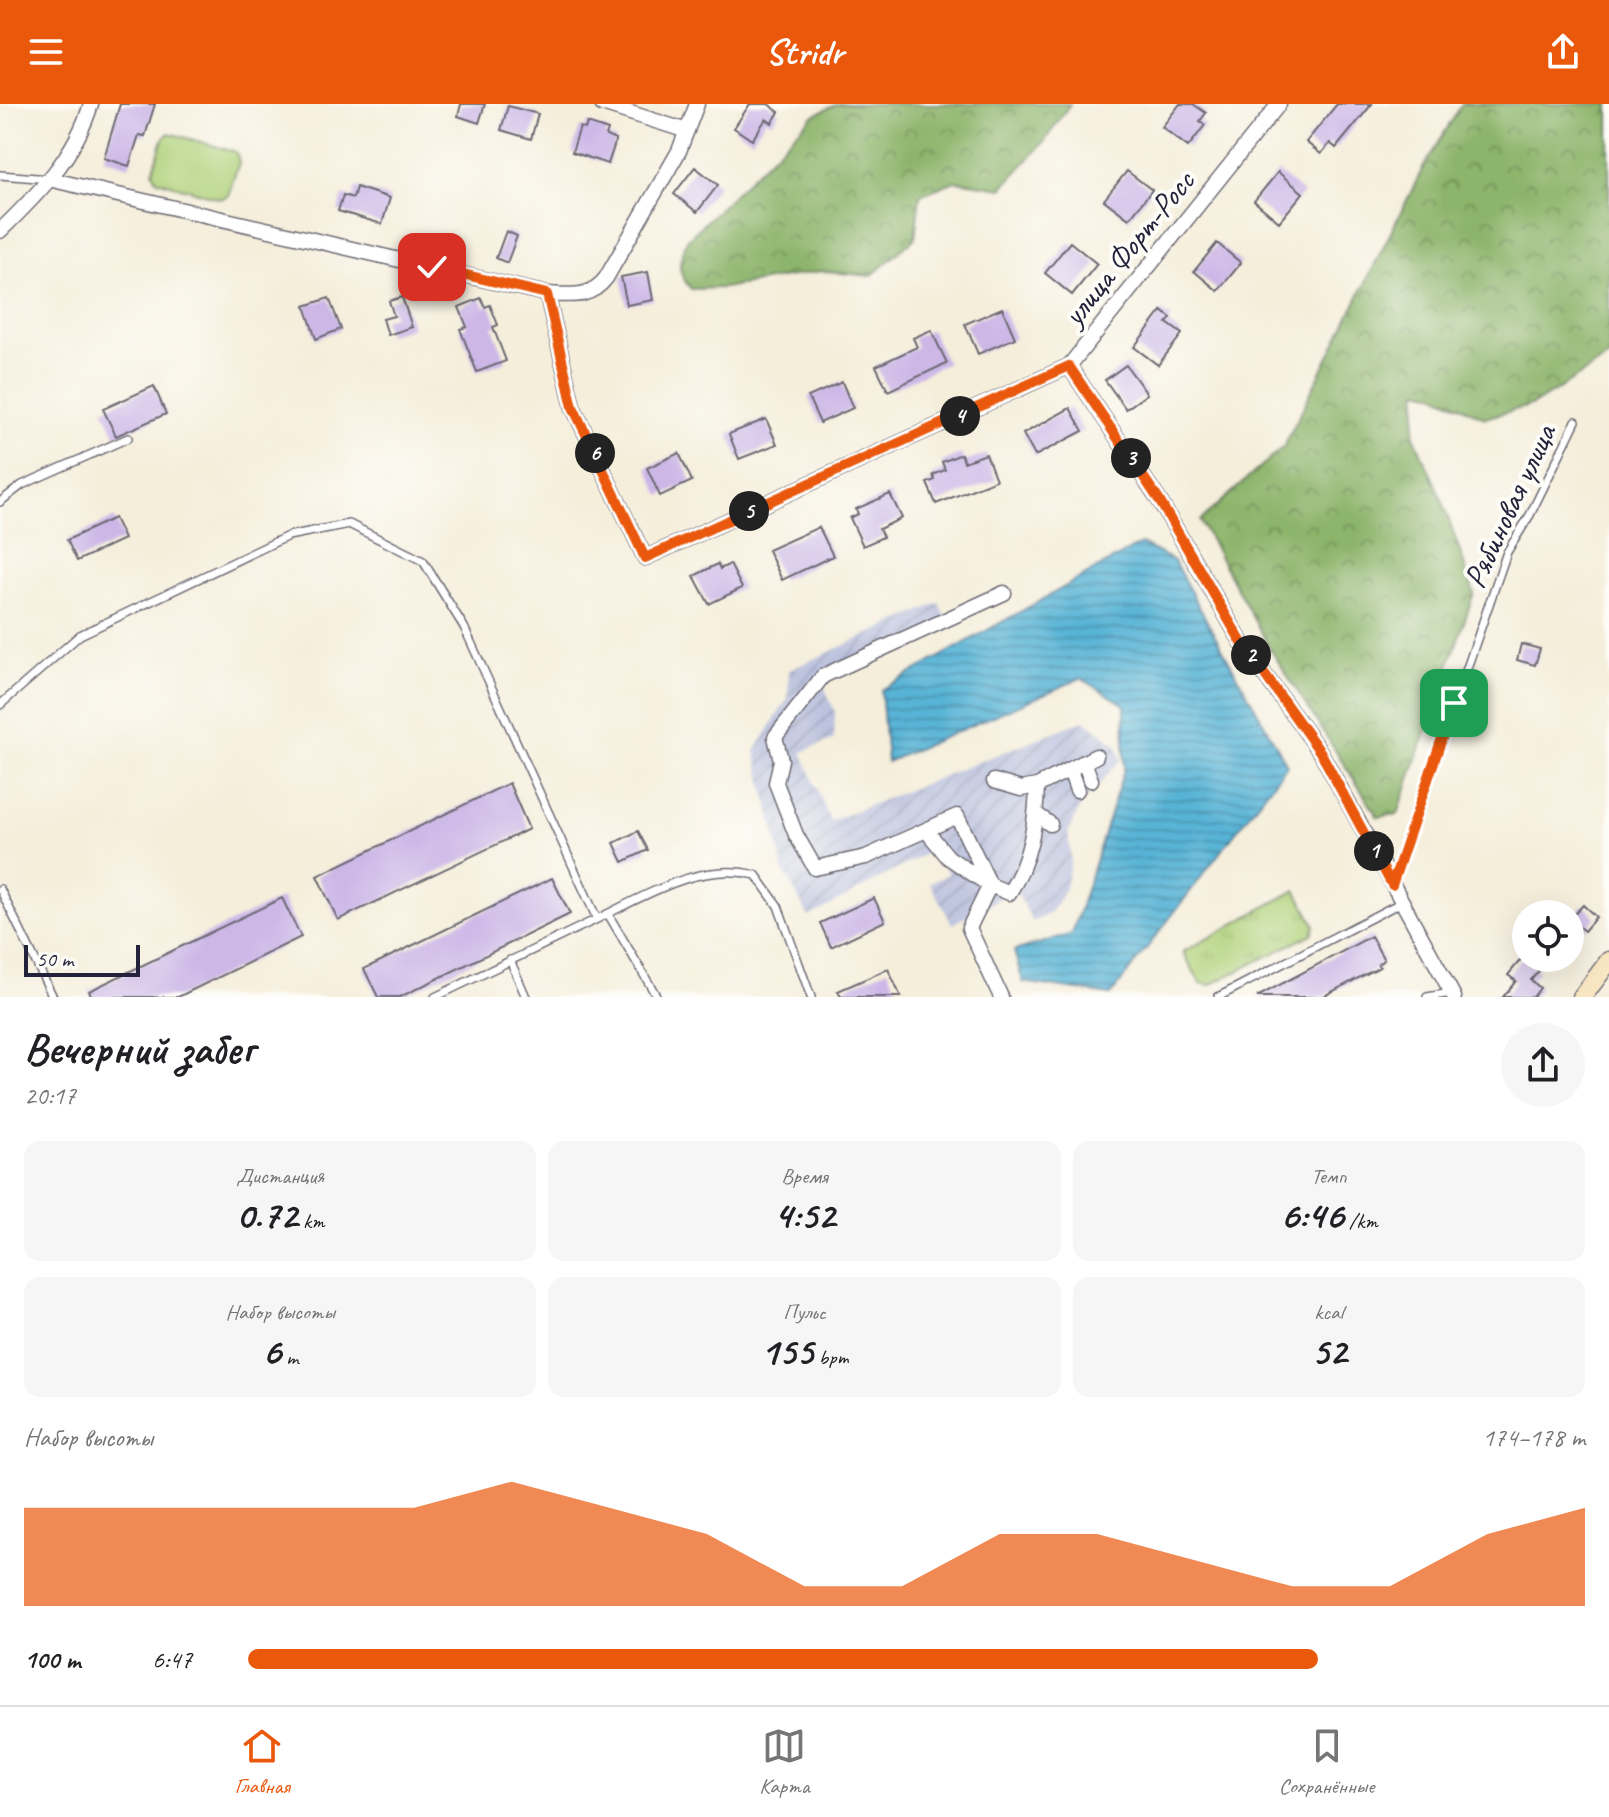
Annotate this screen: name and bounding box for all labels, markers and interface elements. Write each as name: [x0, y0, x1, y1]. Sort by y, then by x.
text: Stridr: [766, 29, 843, 75]
icon: menu: [24, 30, 68, 74]
icon: share: [1541, 30, 1585, 74]
street label: улица Форт-Росс: [1052, 161, 1205, 336]
pin: [398, 233, 466, 301]
icon: check: [410, 245, 454, 289]
pin: 4: [940, 396, 980, 436]
text: 4: [955, 402, 965, 430]
street label: Рябиновая улица: [1454, 416, 1566, 594]
pin: 6: [575, 433, 615, 473]
pin: 3: [1111, 438, 1151, 478]
text: 6: [590, 439, 600, 467]
text: 3: [1126, 444, 1136, 472]
pin: 5: [729, 491, 769, 531]
text: 5: [744, 497, 754, 525]
pin: 2: [1231, 635, 1271, 675]
text: 2: [1246, 641, 1256, 669]
pin: [1420, 669, 1488, 737]
icon: arrive: [1432, 681, 1476, 725]
pin: 1: [1354, 831, 1394, 871]
text: 1: [1369, 837, 1379, 865]
map controls: [1512, 900, 1584, 972]
button: locate: [1512, 900, 1584, 972]
scale bar: [24, 941, 140, 977]
text: 50 m: [36, 945, 73, 973]
text: Вечерний забег: [24, 1021, 254, 1076]
button: share: [1501, 1023, 1585, 1107]
text: 20:17: [24, 1079, 76, 1112]
text: Дистанция: [236, 1162, 324, 1190]
text: Время: [781, 1162, 828, 1190]
text: Темп: [1311, 1162, 1347, 1190]
text: 0.72: [236, 1190, 298, 1240]
text: 4:52: [774, 1190, 835, 1240]
text: 6:46: [1280, 1190, 1344, 1240]
text: km: [298, 1207, 324, 1235]
text: /km: [1344, 1207, 1378, 1235]
text: Набор высоты: [226, 1298, 335, 1326]
text: Пульс: [783, 1298, 826, 1326]
text: kcal: [1314, 1298, 1343, 1326]
text: 6: [262, 1326, 281, 1376]
text: 155: [760, 1326, 813, 1376]
text: 52: [1311, 1326, 1347, 1376]
text: m: [281, 1343, 298, 1371]
text: bpm: [813, 1343, 849, 1371]
text: Набор высоты: [24, 1421, 153, 1454]
text: 174–178 m: [1482, 1421, 1585, 1454]
text: 100 m: [24, 1643, 80, 1676]
text: 6:47: [152, 1643, 192, 1676]
tab: Главная: [235, 1724, 290, 1800]
tab: Карта: [759, 1724, 809, 1800]
tab: Сохранённые: [1279, 1724, 1374, 1800]

